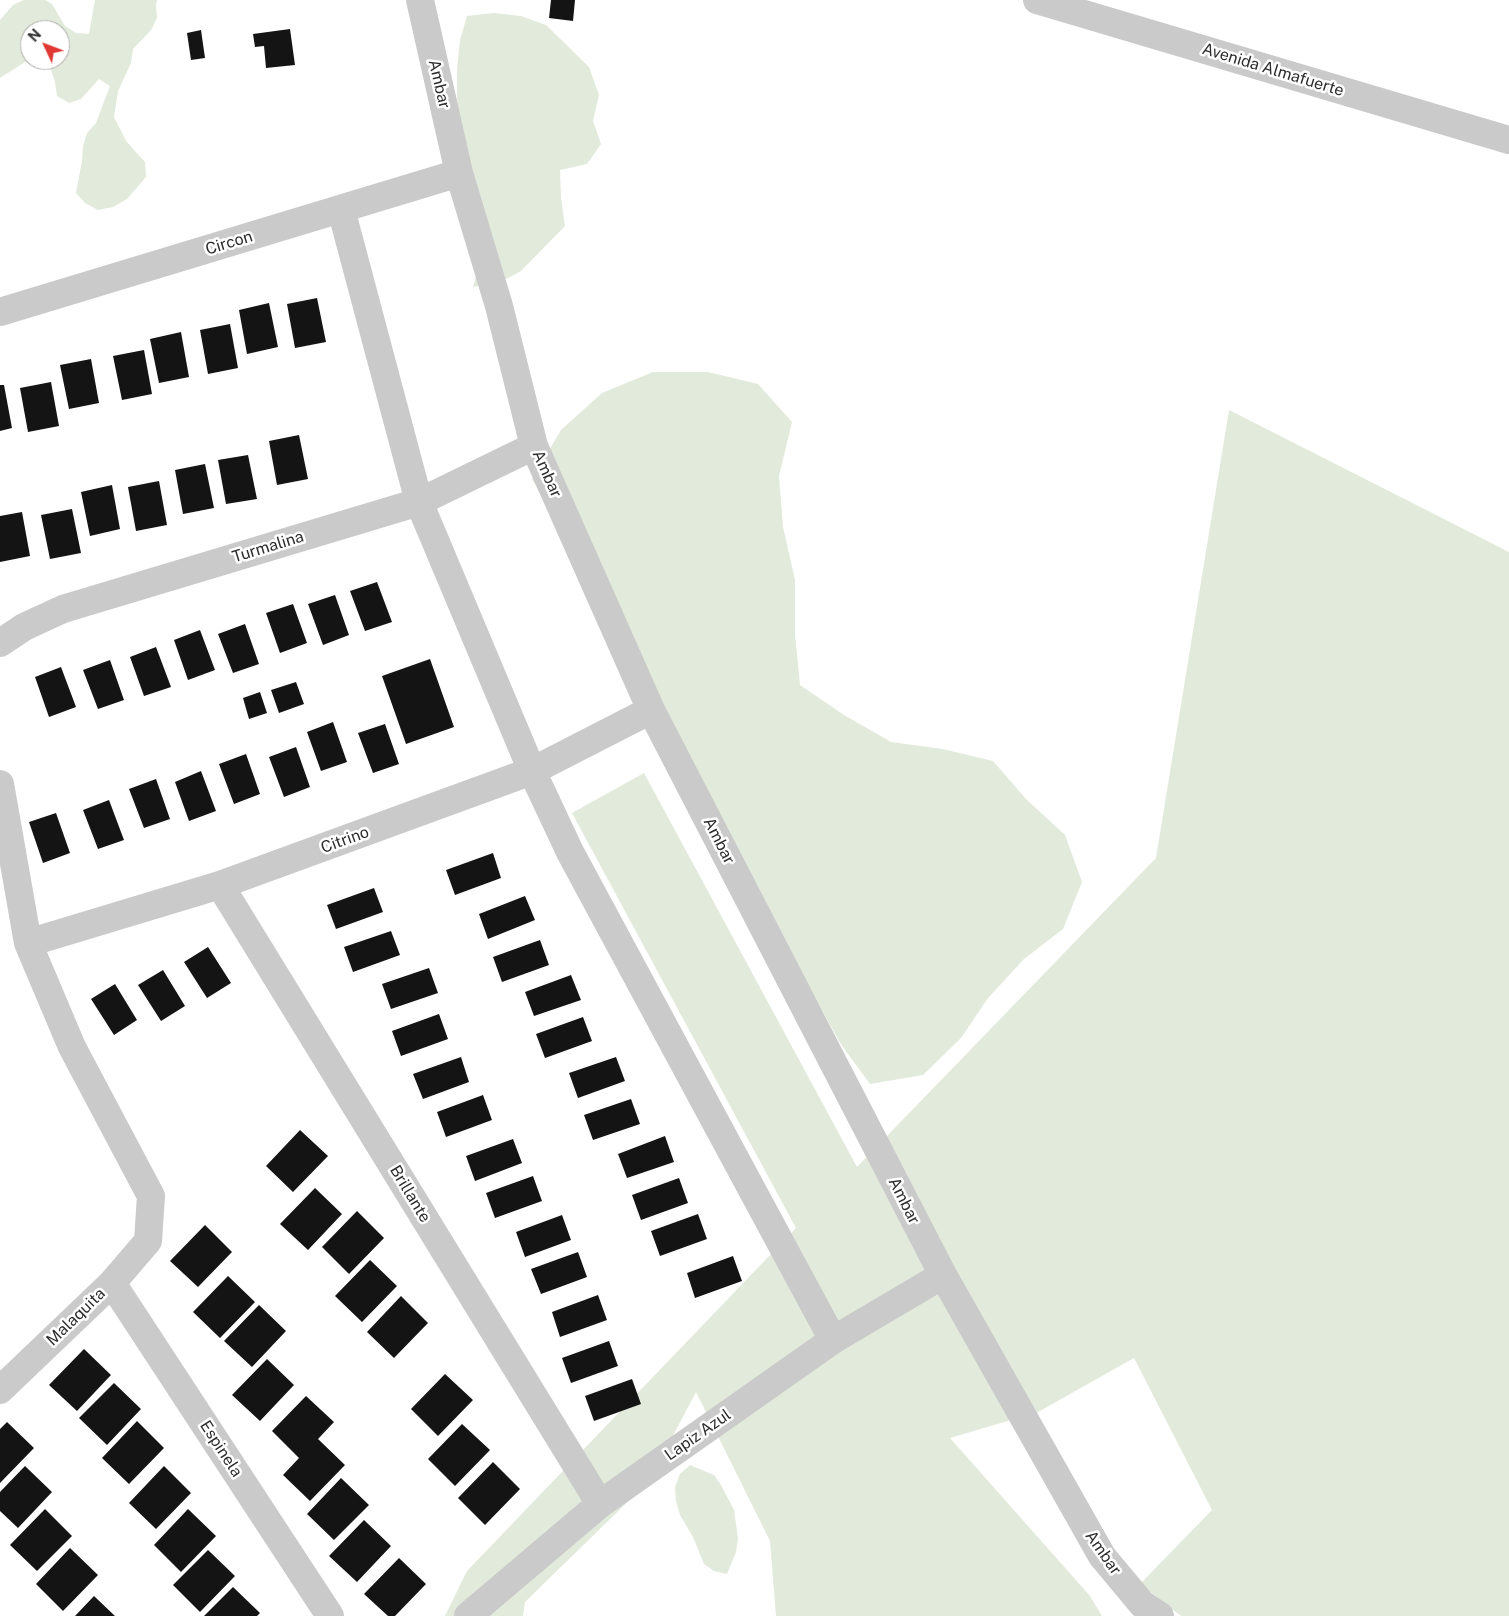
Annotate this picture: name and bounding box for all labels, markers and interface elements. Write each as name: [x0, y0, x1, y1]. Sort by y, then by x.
north arrow: [20, 20, 70, 70]
text: N: [25, 26, 44, 45]
street label: Avenida Almafuerte: [1200, 39, 1346, 101]
street label: Ambar: [424, 58, 454, 110]
street label: Circon: [203, 227, 255, 259]
street label: Ambar: [528, 447, 566, 501]
street label: Turmalina: [230, 527, 306, 567]
street label: Ambar: [699, 814, 739, 868]
street label: Citrino: [318, 822, 372, 858]
street label: Brillante: [385, 1162, 435, 1226]
street label: Ambar: [884, 1174, 924, 1228]
street label: Malaquita: [43, 1284, 109, 1350]
street label: Lapiz Azul: [661, 1405, 735, 1465]
street label: Espinela: [196, 1417, 246, 1481]
street label: Ambar: [1081, 1527, 1125, 1579]

